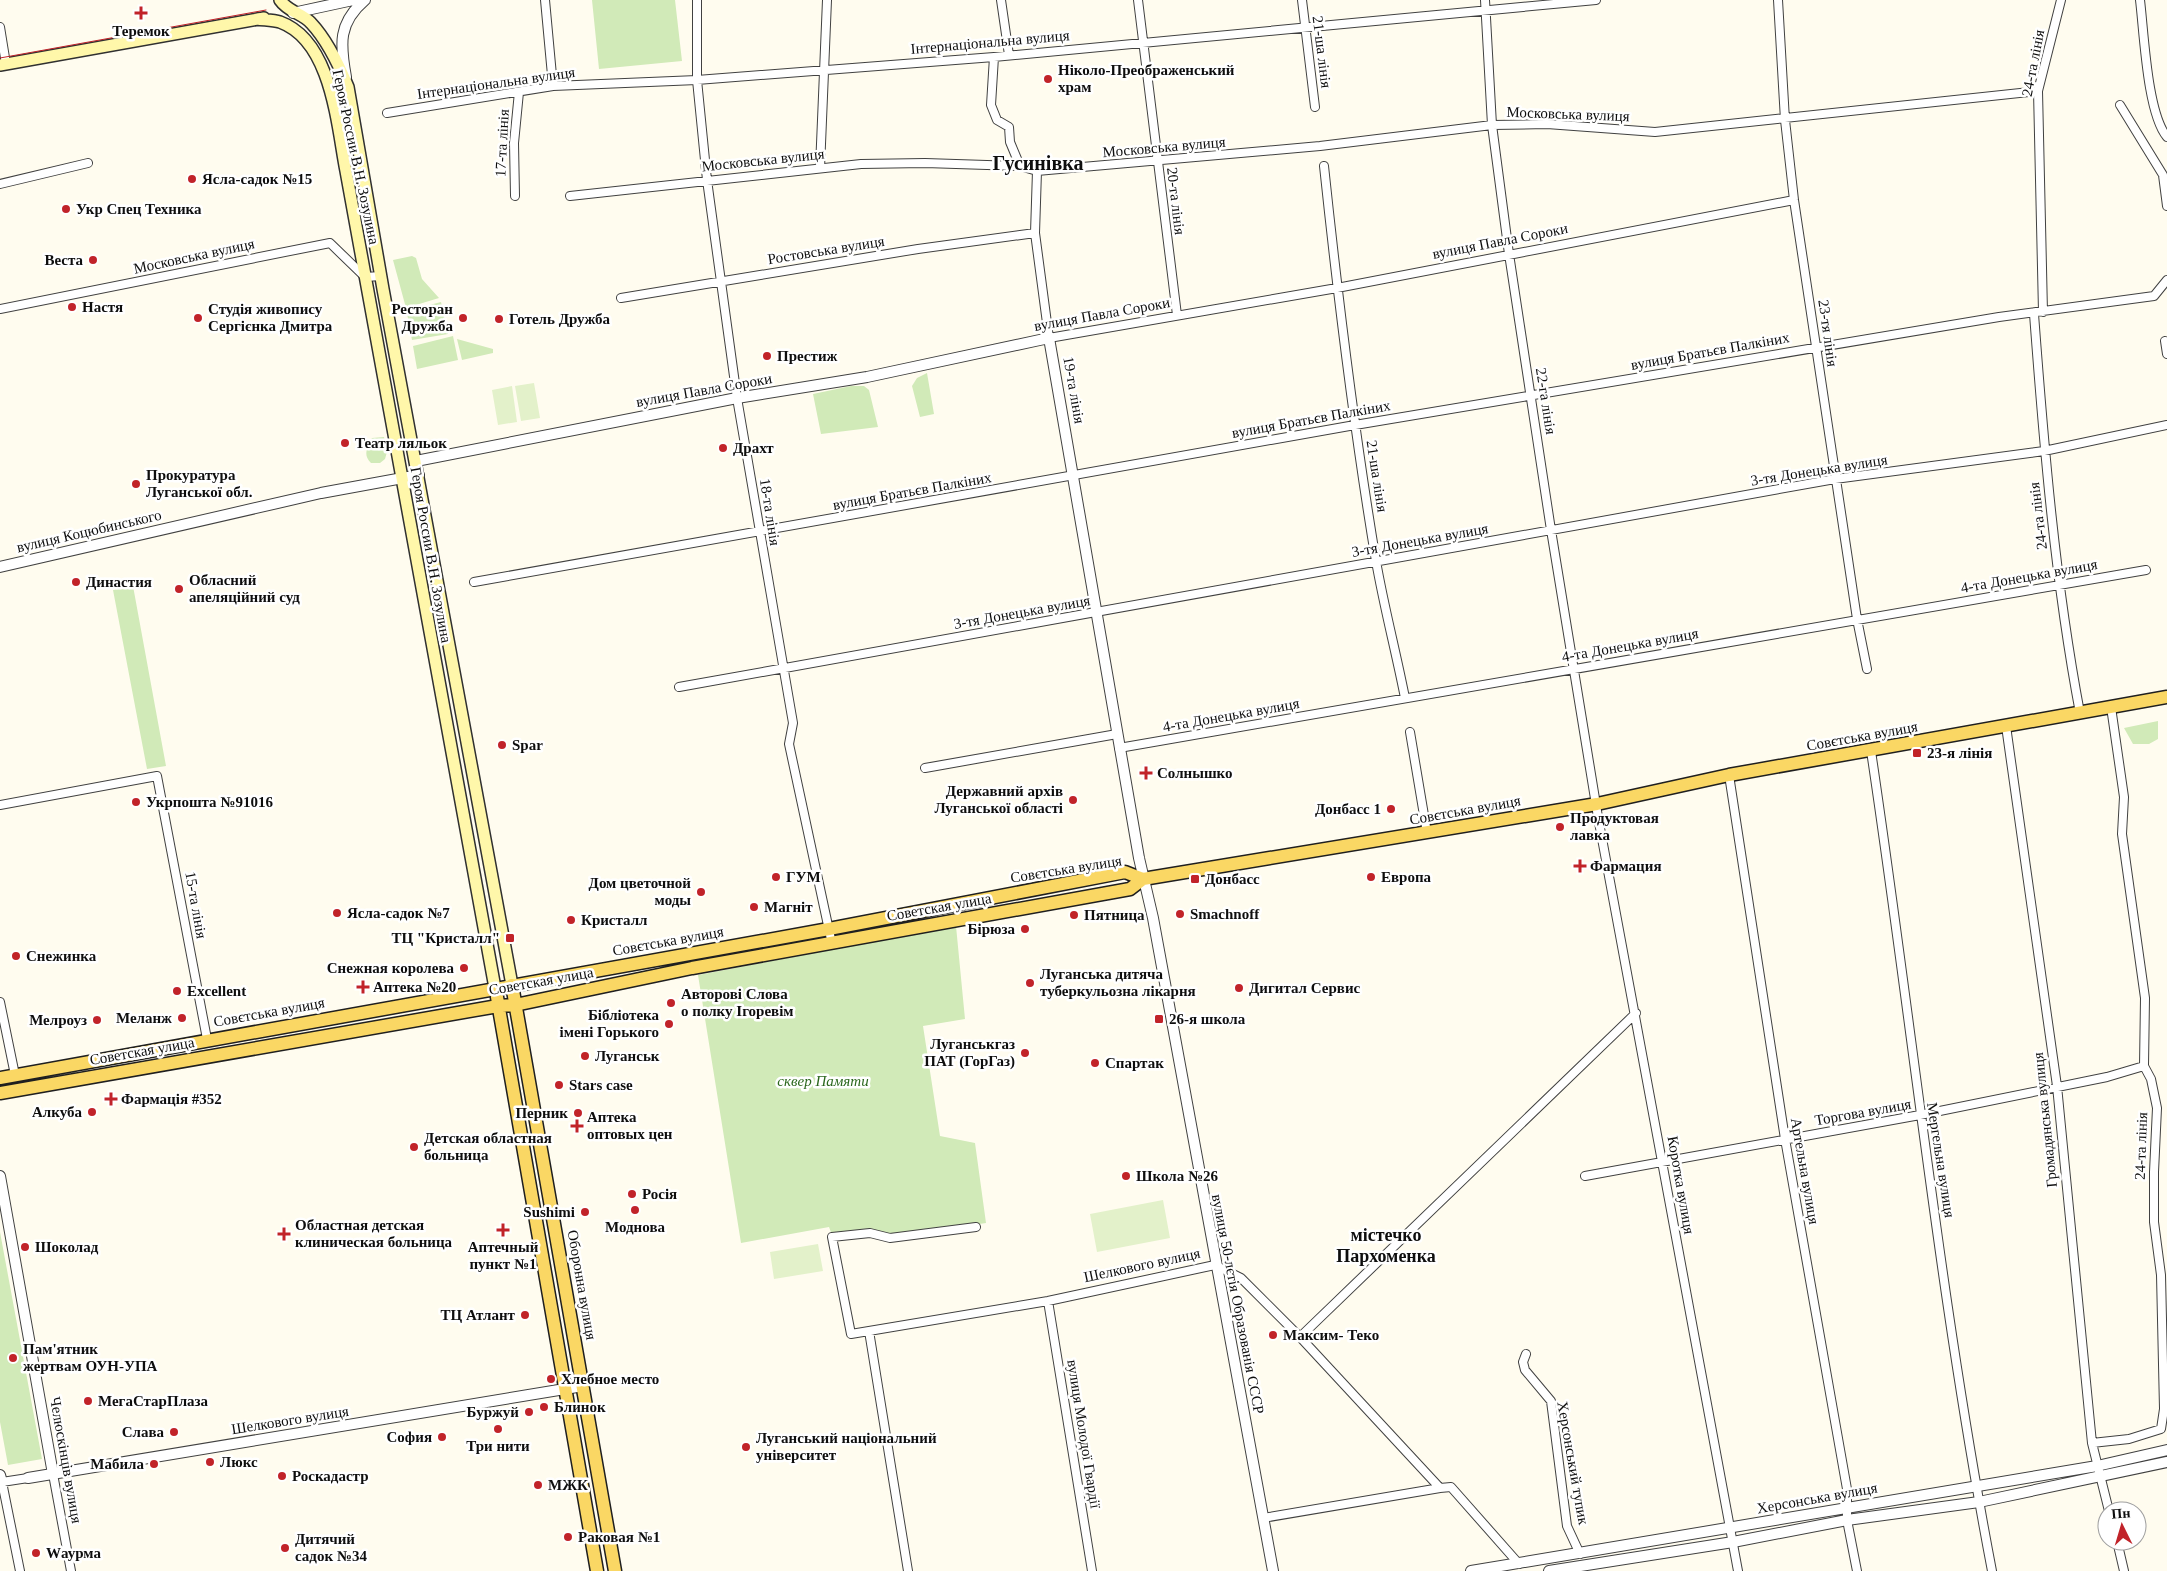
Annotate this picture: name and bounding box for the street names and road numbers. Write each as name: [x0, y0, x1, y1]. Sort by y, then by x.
street label: 21-ша лінія: [1310, 15, 1334, 89]
street label: Інтернаціональна вулиця: [910, 27, 1070, 57]
street label: 24-та лінія: [2019, 28, 2047, 98]
street label: Інтернаціональна вулиця: [416, 64, 576, 102]
street label: Героя России В.Н. Зозулина: [330, 68, 382, 246]
street label: Московська вулиця: [1506, 104, 1630, 124]
street label: 17-та лінія: [492, 109, 512, 177]
street label: Московська вулиця: [1102, 134, 1226, 160]
street label: Московська вулиця: [701, 146, 825, 174]
street label: 20-та лінія: [1164, 166, 1188, 236]
street label: вулиця Павла Сороки: [1431, 220, 1569, 262]
street label: Ростовська вулиця: [766, 233, 886, 267]
street label: Московська вулиця: [132, 235, 256, 277]
street label: вулиця Павла Сороки: [1033, 294, 1171, 334]
street label: 23-тя лінія: [1815, 298, 1841, 368]
street label: вулиця Братьєв Палкіних: [1629, 329, 1791, 373]
street label: 19-та лінія: [1060, 355, 1088, 425]
street label: 22-га лінія: [1533, 367, 1559, 436]
street label: вулиця Павла Сороки: [635, 370, 773, 410]
street label: вулиця Братьєв Палкіних: [1230, 397, 1392, 441]
street label: 21-ша лінія: [1363, 439, 1391, 513]
street label: 3-тя Донецька вулиця: [1750, 451, 1889, 489]
street label: Героя России В.Н. Зозулина: [408, 466, 454, 645]
street label: вулиця Братьєв Палкіних: [831, 469, 993, 513]
street label: 18-та лінія: [757, 477, 783, 547]
street label: 24-та лінія: [2026, 481, 2050, 551]
street label: вулиця Коцюбинського: [15, 507, 163, 555]
street label: 3-тя Донецька вулиця: [1351, 520, 1489, 560]
street label: 4-та Донецька вулиця: [1960, 556, 2099, 596]
street label: 3-тя Донецька вулиця: [953, 592, 1091, 632]
street label: 4-та Донецька вулиця: [1561, 625, 1700, 665]
street label: 4-та Донецька вулиця: [1162, 695, 1301, 735]
street label: Совєтська вулиця: [1805, 718, 1919, 754]
street label: Совєтська вулиця: [1408, 792, 1522, 828]
street label: Совєтська вулиця: [1009, 852, 1123, 886]
street label: 15-та лінія: [182, 870, 210, 940]
street label: Советская улица: [885, 890, 993, 924]
street label: Совєтська вулиця: [611, 923, 725, 959]
street label: Советская улица: [487, 964, 595, 998]
street label: Совєтська вулиця: [212, 994, 326, 1030]
street label: Советская улица: [88, 1034, 196, 1068]
street label: Громадянська вулиця: [2030, 1052, 2060, 1188]
street label: Торгова вулиця: [1814, 1096, 1912, 1128]
street label: Мергельна вулиця: [1924, 1101, 1958, 1219]
street label: 24-та лінія: [2132, 1112, 2150, 1180]
street label: Артельна вулиця: [1788, 1116, 1822, 1226]
street label: Коротка вулиця: [1664, 1135, 1698, 1235]
street label: вулиця 50-лєтія Образованія СССР: [1209, 1193, 1267, 1415]
street label: Оборонна вулиця: [564, 1229, 600, 1341]
street label: Шелкового вулиця: [1082, 1245, 1202, 1285]
street label: вулиця Молодої Гвардії: [1064, 1358, 1104, 1510]
street label: Челюскінців вулиця: [47, 1396, 85, 1525]
street label: Херсонський тупик: [1554, 1400, 1592, 1527]
street label: Шелкового вулиця: [230, 1403, 350, 1437]
street label: Херсонська вулиця: [1756, 1480, 1879, 1516]

